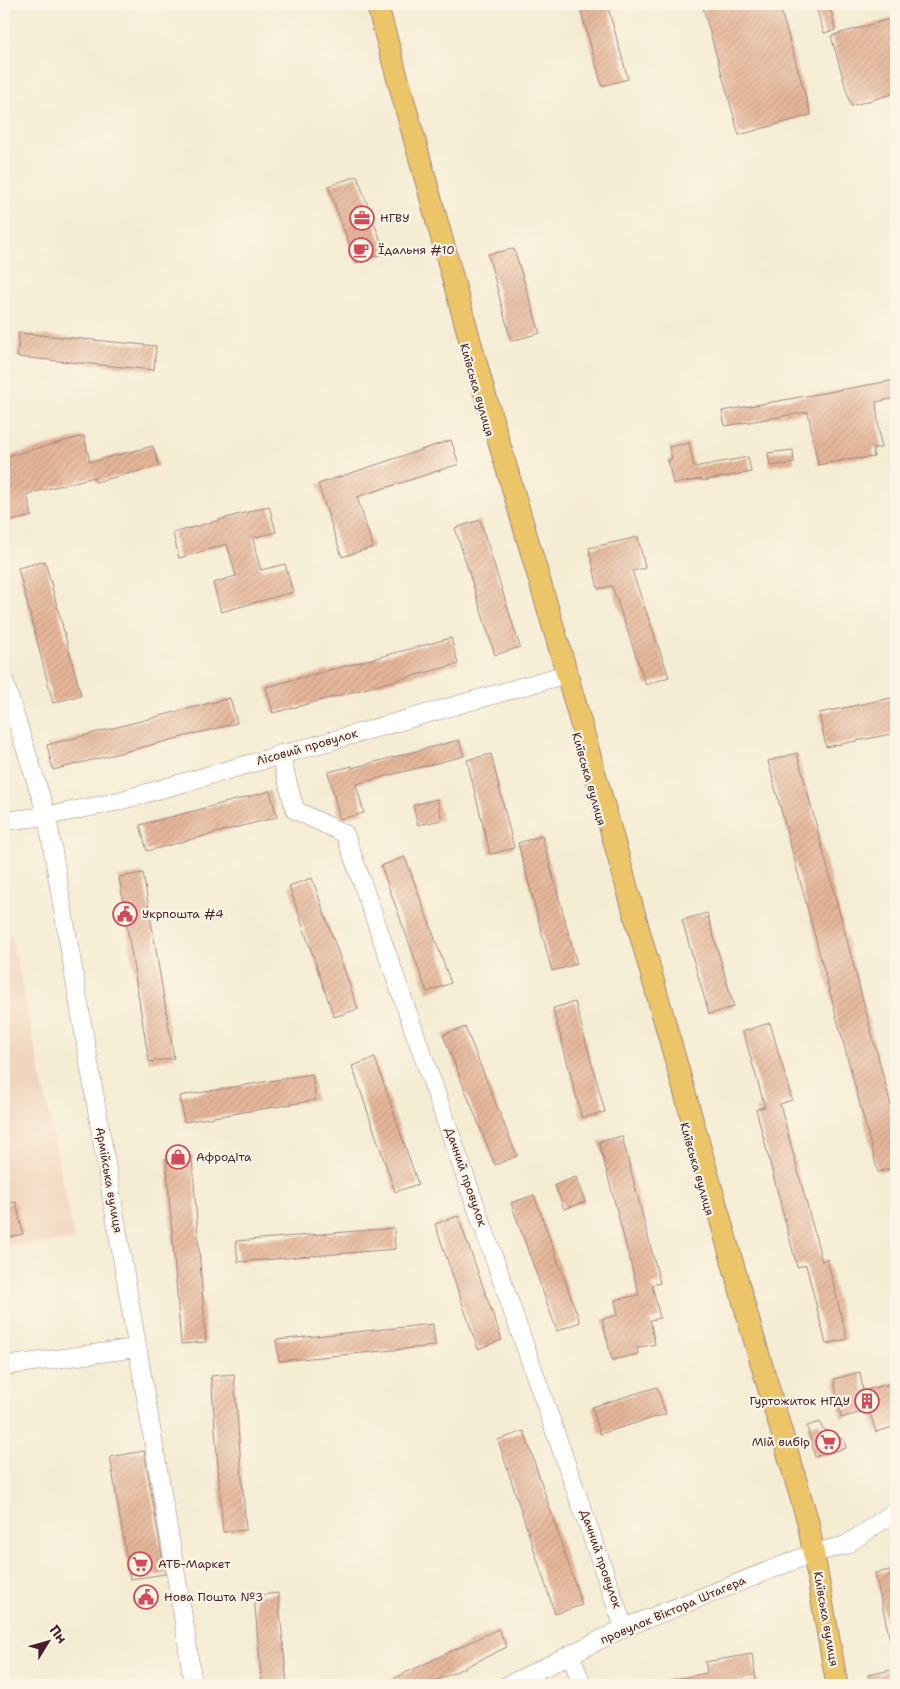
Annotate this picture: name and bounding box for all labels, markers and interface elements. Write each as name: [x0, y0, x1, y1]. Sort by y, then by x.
office icon: НГВУ: [349, 205, 375, 231]
place label: НГВУ: [380, 210, 410, 226]
cafe icon: Їдальня #10: [348, 237, 374, 263]
place label: Їдальня #10: [378, 242, 455, 258]
street label: Київська вулиця: [456, 342, 498, 438]
street label: Лісовий провулок: [255, 725, 360, 769]
street label: Київська вулиця: [568, 731, 610, 827]
public building icon: Укрпошта #4: [112, 901, 138, 927]
place label: Укрпошта #4: [142, 906, 224, 922]
street label: Київська вулиця: [676, 1121, 718, 1217]
street label: Дачний провулок: [442, 1125, 491, 1229]
street label: Армійська вулиця: [92, 1126, 126, 1234]
shop icon: Афродіта: [165, 1144, 191, 1170]
place label: Афродіта: [196, 1149, 252, 1165]
building icon: Гуртожиток НГДУ: [854, 1388, 880, 1414]
place label: Гуртожиток НГДУ: [749, 1393, 850, 1409]
supermarket icon: Мій вибір: [815, 1429, 841, 1455]
place label: Мій вибір: [752, 1434, 810, 1450]
street label: Дачний провулок: [577, 1507, 626, 1611]
supermarket icon: АТБ-Маркет: [127, 1551, 153, 1577]
place label: АТБ-Маркет: [158, 1556, 231, 1572]
street label: Київська вулиця: [810, 1570, 842, 1668]
street label: провулок Віктора Штагера: [598, 1572, 749, 1648]
public building icon: Нова Пошта №3: [133, 1584, 159, 1610]
place label: Нова Пошта №3: [164, 1589, 263, 1605]
north arrow: [22, 1616, 72, 1666]
text: Пн: [46, 1621, 71, 1647]

